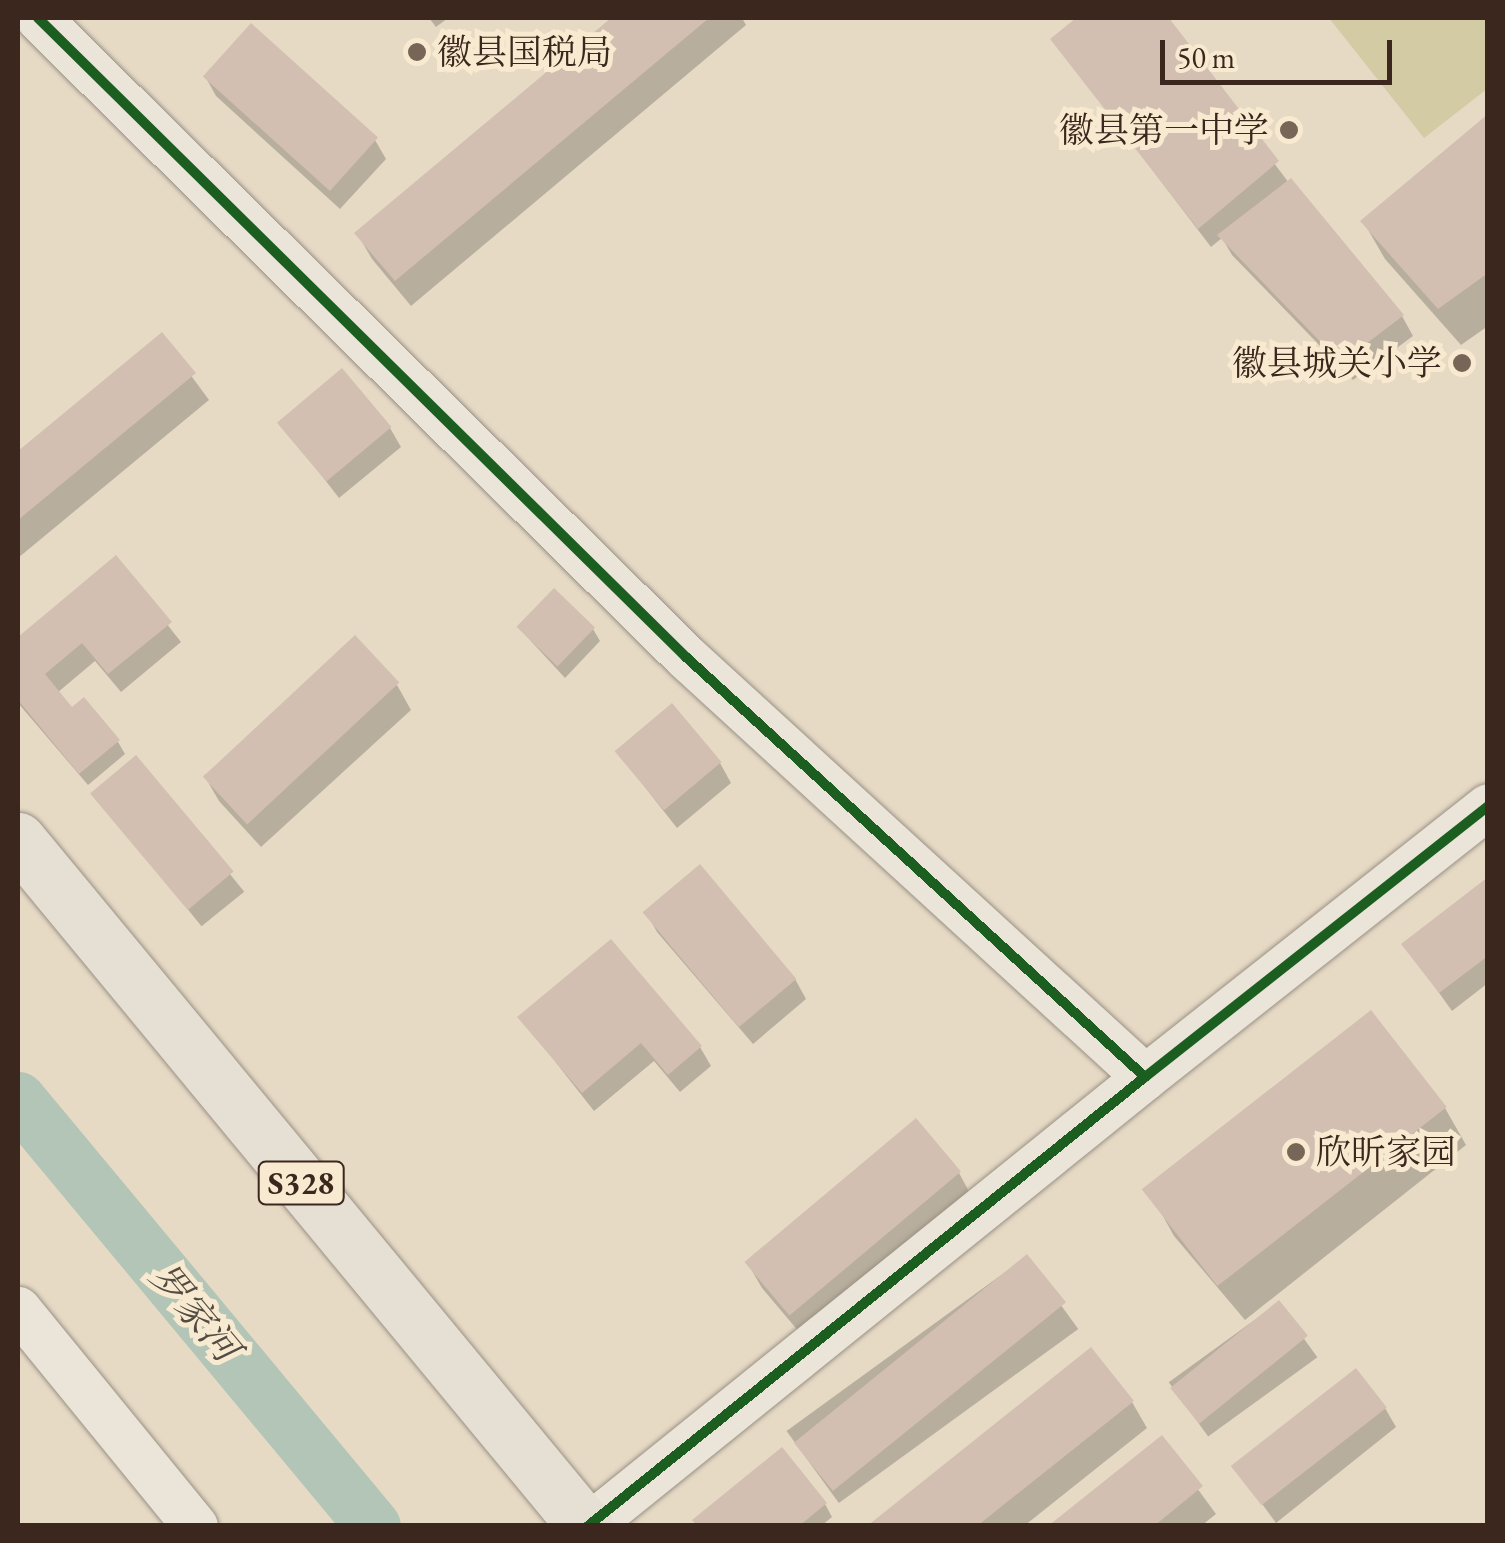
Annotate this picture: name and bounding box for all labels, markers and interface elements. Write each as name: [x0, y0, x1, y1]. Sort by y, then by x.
scale bar: [1165, 20, 1398, 82]
place label: 徽县国税局: [437, 31, 612, 73]
text: 50 m: [1177, 38, 1235, 77]
marker: 徽县国税局: [406, 41, 428, 63]
place label: 徽县第一中学: [1059, 109, 1269, 151]
marker: 徽县第一中学: [1278, 119, 1300, 141]
place label: 徽县城关小学: [1232, 342, 1442, 384]
marker: 徽县城关小学: [1451, 352, 1473, 374]
place label: 欣昕家园: [1316, 1131, 1456, 1173]
marker: 欣昕家园: [1285, 1141, 1307, 1163]
road number: S328: [256, 1156, 346, 1210]
water label: 罗家河: [141, 1254, 249, 1370]

